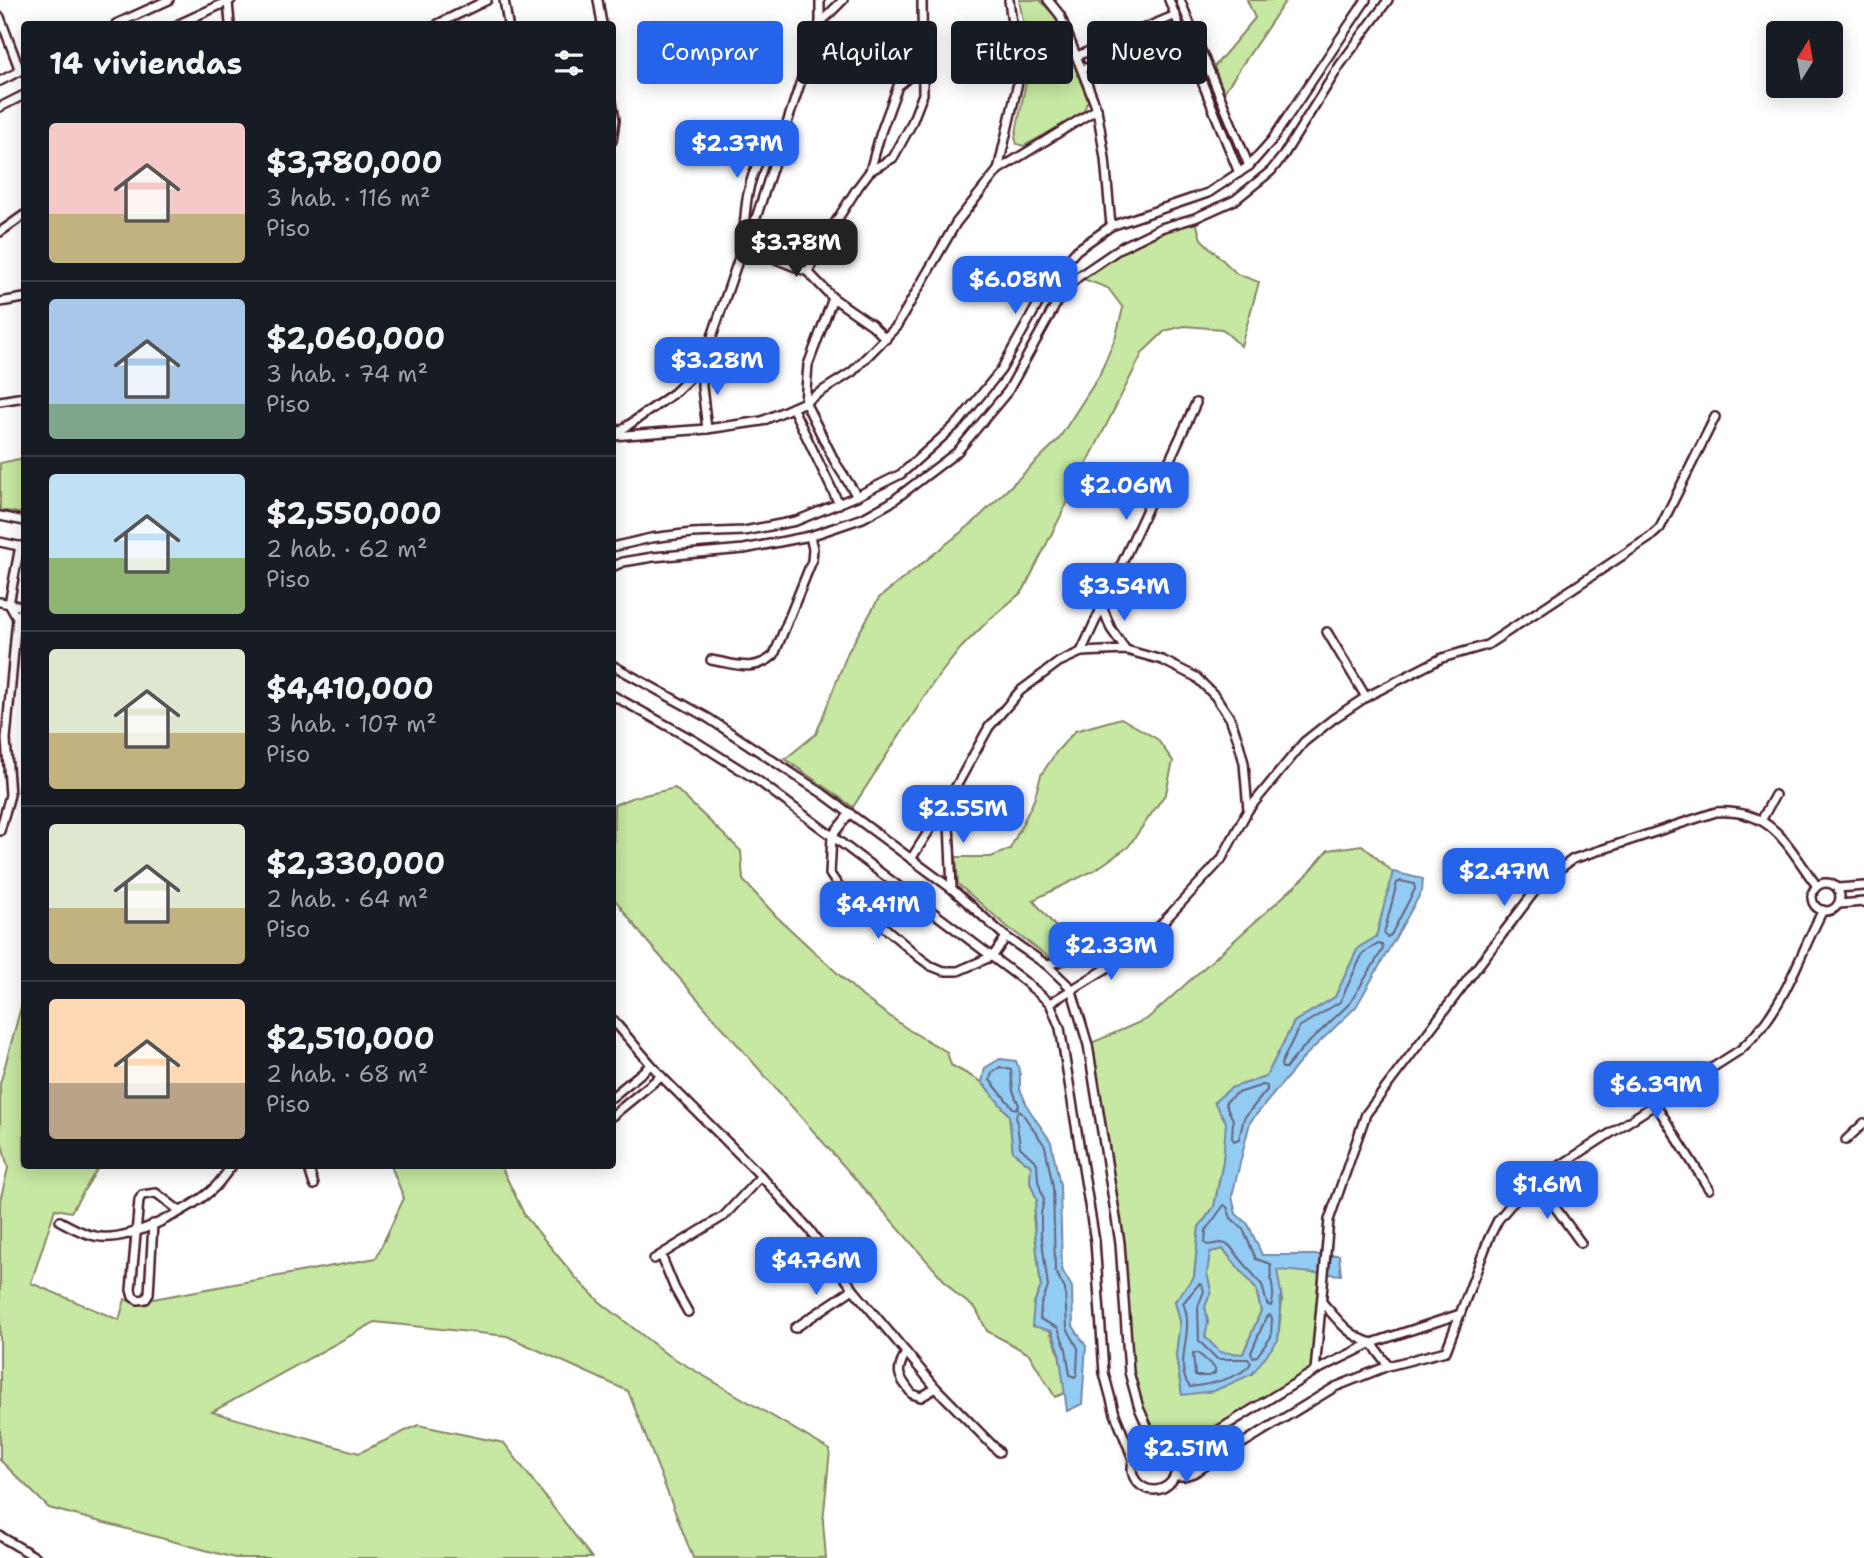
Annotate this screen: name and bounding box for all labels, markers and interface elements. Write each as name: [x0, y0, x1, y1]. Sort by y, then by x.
chip: Comprar: [637, 21, 783, 84]
chip: Alquilar: [797, 21, 937, 84]
chip: Filtros: [951, 21, 1073, 84]
chip: Nuevo: [1087, 21, 1207, 84]
north arrow: [1766, 21, 1843, 98]
map controls: [1766, 21, 1843, 98]
text: 14 viviendas: [49, 43, 242, 84]
icon: filters: [550, 44, 588, 82]
pin: $2.37M: [680, 120, 794, 180]
text: $2.37M: [691, 128, 783, 158]
text: $3,780,000: [266, 142, 443, 183]
icon: home: [105, 151, 189, 235]
text: 3 hab. · 116 m²: [266, 183, 431, 213]
text: Piso: [266, 213, 310, 243]
pin: $3.78M: [739, 219, 853, 279]
text: $3.78M: [751, 227, 841, 257]
pin: $6.08M: [958, 256, 1072, 316]
text: $6.08M: [968, 264, 1062, 294]
text: $2,060,000: [266, 318, 445, 359]
icon: home: [105, 327, 189, 411]
pin: $3.28M: [660, 338, 774, 397]
text: $3.28M: [670, 345, 764, 375]
text: 3 hab. · 74 m²: [266, 359, 428, 389]
text: Piso: [266, 389, 310, 419]
pin: $2.06M: [1069, 462, 1183, 522]
text: $2.06M: [1080, 470, 1172, 500]
text: $2,550,000: [266, 493, 442, 534]
icon: home: [105, 502, 189, 586]
text: 2 hab. · 62 m²: [266, 534, 428, 564]
text: Piso: [266, 564, 310, 594]
pin: $3.54M: [1067, 564, 1181, 623]
text: $3.54M: [1078, 571, 1170, 601]
text: $4,410,000: [266, 668, 434, 709]
icon: home: [105, 677, 189, 761]
text: 3 hab. · 107 m²: [266, 709, 437, 739]
text: Piso: [266, 739, 310, 769]
pin: $2.55M: [906, 786, 1020, 845]
text: $2.55M: [918, 793, 1008, 823]
text: $2,330,000: [266, 843, 445, 884]
pin: $2.47M: [1447, 848, 1561, 908]
icon: home: [105, 852, 189, 936]
text: $2.47M: [1458, 856, 1550, 886]
pin: $4.41M: [821, 881, 935, 941]
text: 2 hab. · 64 m²: [266, 884, 428, 914]
text: $4.41M: [836, 889, 920, 919]
text: Piso: [266, 914, 310, 944]
pin: $2.33M: [1054, 922, 1168, 982]
text: $2.33M: [1065, 930, 1157, 960]
text: $2,510,000: [266, 1018, 435, 1059]
icon: home: [105, 1027, 189, 1111]
text: 2 hab. · 68 m²: [266, 1059, 428, 1089]
pin: $6.39M: [1599, 1062, 1713, 1121]
text: $6.39M: [1610, 1069, 1702, 1099]
text: Piso: [266, 1089, 310, 1119]
pin: $1.6M: [1498, 1162, 1596, 1221]
text: $1.6M: [1512, 1169, 1582, 1199]
pin: $4.76M: [759, 1238, 873, 1297]
text: $4.76M: [771, 1245, 861, 1275]
pin: $2.51M: [1129, 1426, 1243, 1485]
text: $2.51M: [1143, 1433, 1229, 1463]

